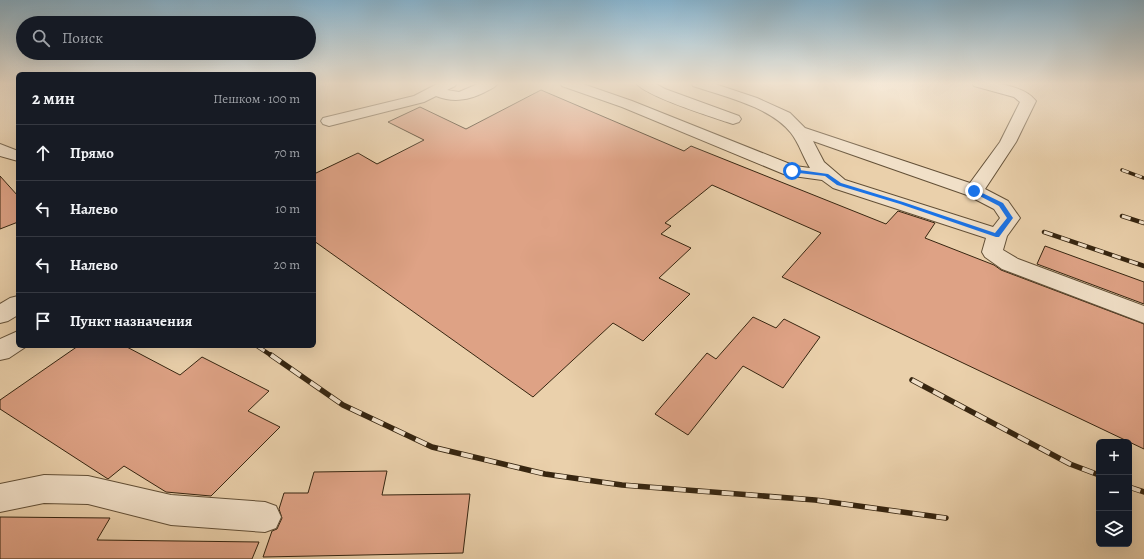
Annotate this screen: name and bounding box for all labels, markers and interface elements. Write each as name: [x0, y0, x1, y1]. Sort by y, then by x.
search box: [16, 16, 316, 60]
icon: search: [30, 27, 52, 49]
text: Поиск: [62, 28, 103, 48]
text: 2 мин: [32, 87, 75, 110]
text: Пешком · 100 m: [213, 90, 300, 107]
icon: ahead: [32, 142, 54, 164]
text: Прямо: [70, 143, 114, 163]
text: 70 m: [274, 144, 300, 161]
route start: [783, 162, 801, 180]
route end: [965, 182, 983, 200]
icon: left: [32, 198, 54, 220]
text: Налево: [70, 199, 118, 219]
text: 10 m: [275, 200, 300, 217]
icon: left: [32, 254, 54, 276]
text: Налево: [70, 255, 118, 275]
text: 20 m: [274, 256, 300, 273]
icon: arrive: [32, 310, 54, 332]
text: Пункт назначения: [70, 311, 192, 331]
map controls: [1096, 439, 1132, 547]
button: +: [1096, 439, 1132, 475]
button: −: [1096, 475, 1132, 511]
button: layers: [1096, 511, 1132, 547]

